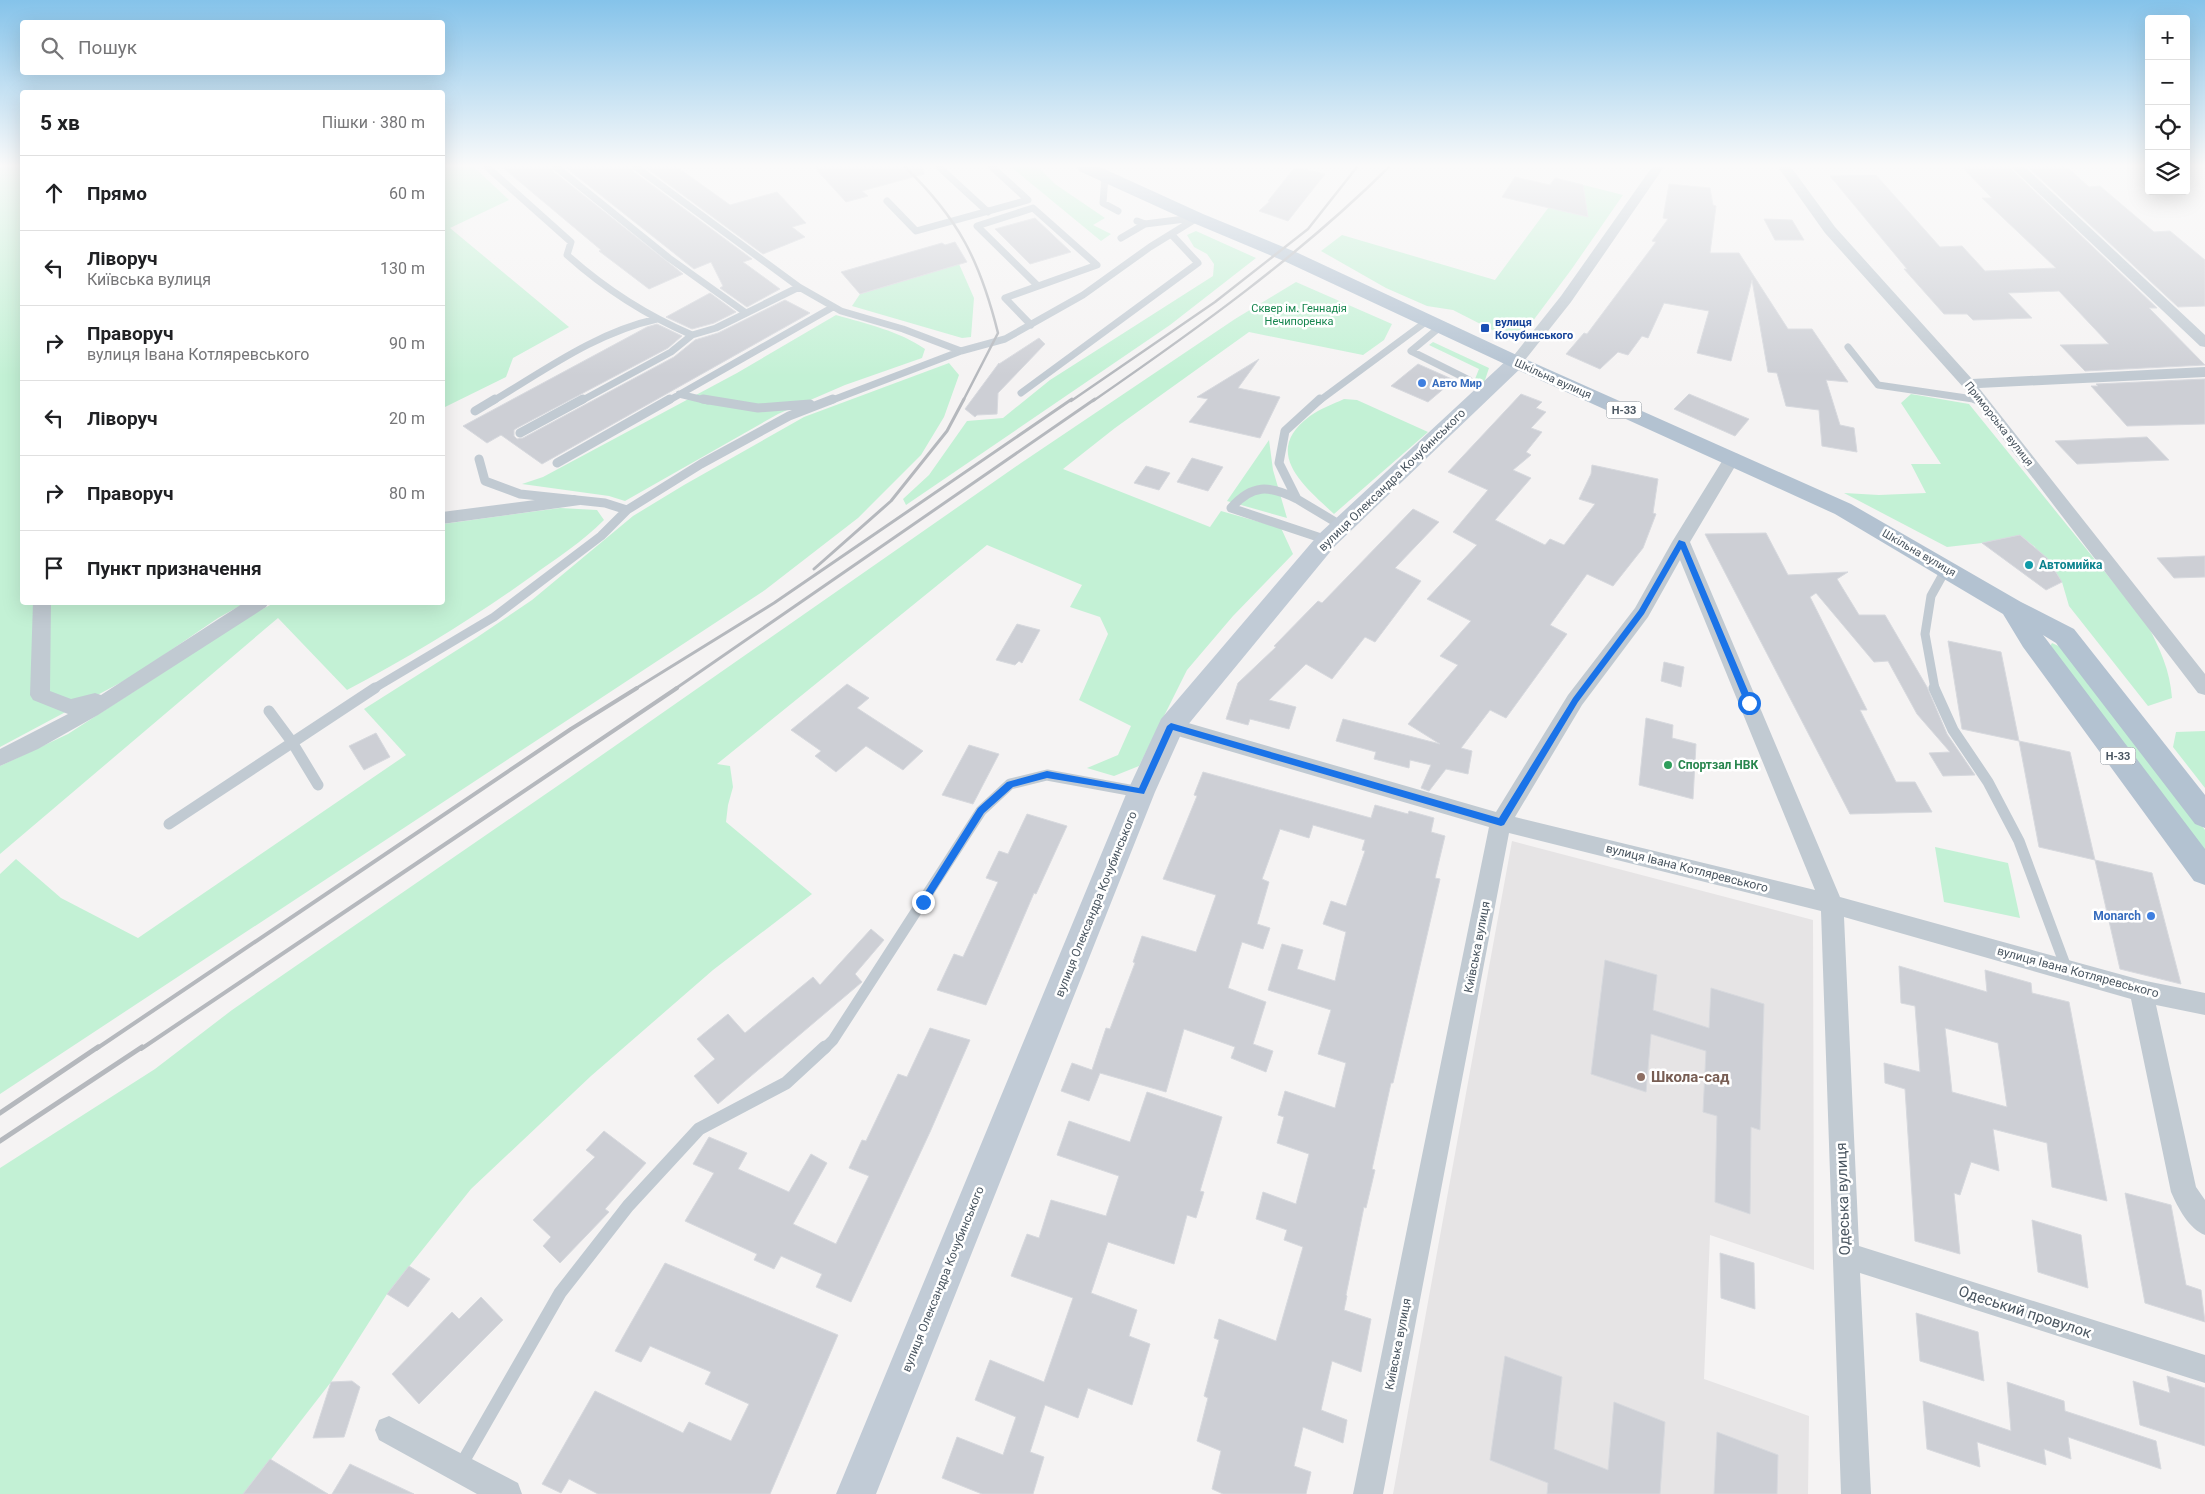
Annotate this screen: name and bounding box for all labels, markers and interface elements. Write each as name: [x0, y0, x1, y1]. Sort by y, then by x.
map controls: [2145, 15, 2190, 195]
button: +: [2145, 15, 2190, 60]
search box: [20, 20, 445, 75]
icon: search: [38, 34, 66, 62]
text: Пошук: [78, 36, 137, 59]
button: −: [2145, 60, 2190, 105]
button: locate: [2145, 105, 2190, 150]
text: 5 хв: [40, 111, 80, 135]
text: Пішки · 380 m: [322, 113, 425, 132]
button: layers: [2145, 150, 2190, 195]
icon: ahead: [40, 179, 68, 207]
text: Прямо: [87, 182, 147, 205]
text: 60 m: [389, 184, 425, 203]
text: Ліворуч: [87, 247, 158, 270]
icon: left: [40, 254, 68, 282]
text: 130 m: [380, 259, 425, 278]
text: Київська вулиця: [87, 270, 211, 289]
park label: Сквер ім. Геннадія Нечипоренка: [1251, 302, 1347, 328]
place label: вулиця Кочубинського: [1495, 316, 1573, 342]
text: Праворуч: [87, 322, 173, 345]
marker: вулиця Кочубинського: [1479, 322, 1491, 334]
icon: right: [40, 329, 68, 357]
text: 90 m: [389, 334, 425, 353]
text: вулиця Івана Котляревського: [87, 345, 309, 364]
street label: Шкільна вулиця: [1512, 356, 1594, 402]
marker: Авто Мир: [1416, 377, 1428, 389]
place label: Авто Мир: [1432, 377, 1482, 390]
street label: Приморська вулиця: [1962, 379, 2036, 469]
road number: Н-33: [1606, 402, 1642, 418]
icon: left: [40, 404, 68, 432]
street label: вулиця Олександра Кочубинського: [1316, 406, 1468, 554]
text: Ліворуч: [87, 407, 158, 430]
text: 20 m: [389, 409, 425, 428]
icon: right: [40, 479, 68, 507]
text: Праворуч: [87, 482, 173, 505]
text: 80 m: [389, 484, 425, 503]
street label: Шкільна вулиця: [1880, 527, 1958, 579]
icon: arrive: [40, 554, 68, 582]
text: Пункт призначення: [87, 557, 262, 580]
place label: Автомийка: [2039, 558, 2103, 572]
marker: Автомийка: [2023, 559, 2035, 571]
route start: [1738, 692, 1761, 715]
road number: Н-33: [2100, 748, 2136, 764]
place label: Спортзал НВК: [1678, 758, 1758, 772]
marker: Спортзал НВК: [1662, 759, 1674, 771]
street label: вулиця Олександра Кочубинського: [1052, 809, 1140, 999]
street label: вулиця Івана Котляревського: [1604, 841, 1770, 895]
route end: [912, 891, 935, 914]
street label: Київська вулиця: [1461, 900, 1493, 994]
place label: Monarch: [2093, 909, 2141, 923]
marker: Monarch: [2145, 910, 2157, 922]
street label: вулиця Івана Котляревського: [1996, 944, 2160, 1000]
place label: Школа-сад: [1651, 1068, 1730, 1086]
marker: Школа-сад: [1635, 1071, 1647, 1083]
street label: Одеська вулиця: [1832, 1142, 1854, 1256]
street label: вулиця Олександра Кочубинського: [899, 1184, 987, 1374]
street label: Одеський провулок: [1956, 1282, 2094, 1342]
street label: Київська вулиця: [1382, 1297, 1414, 1391]

